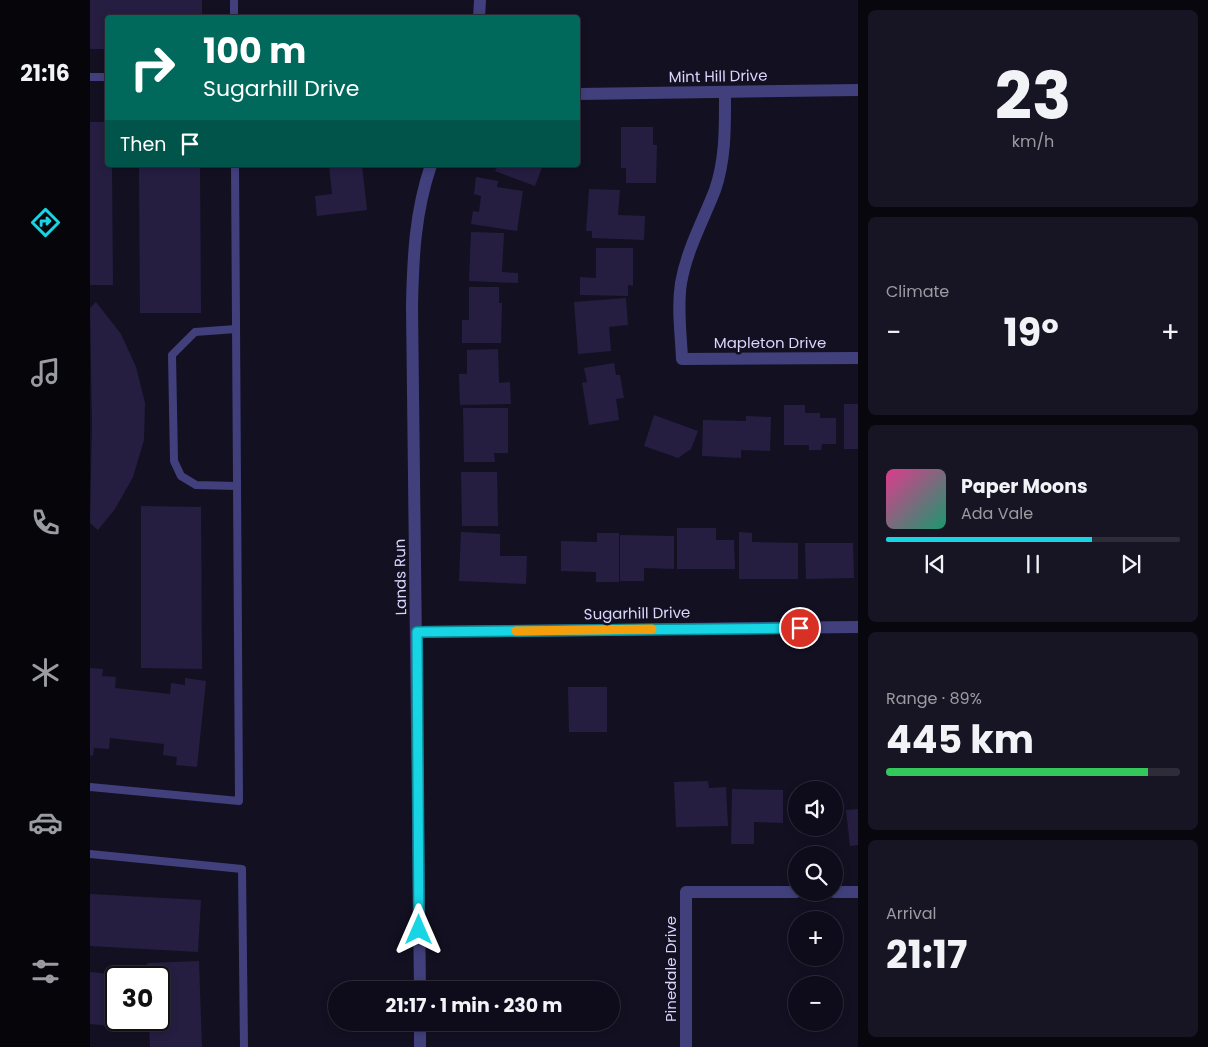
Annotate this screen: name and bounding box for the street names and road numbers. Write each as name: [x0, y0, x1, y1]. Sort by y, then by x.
street label: Mint Hill Drive: [668, 65, 768, 87]
street label: Mapleton Drive: [714, 332, 826, 353]
street label: Lands Run: [389, 539, 411, 615]
street label: Sugarhill Drive: [584, 602, 690, 624]
street label: Pinedale Drive: [660, 916, 681, 1022]

